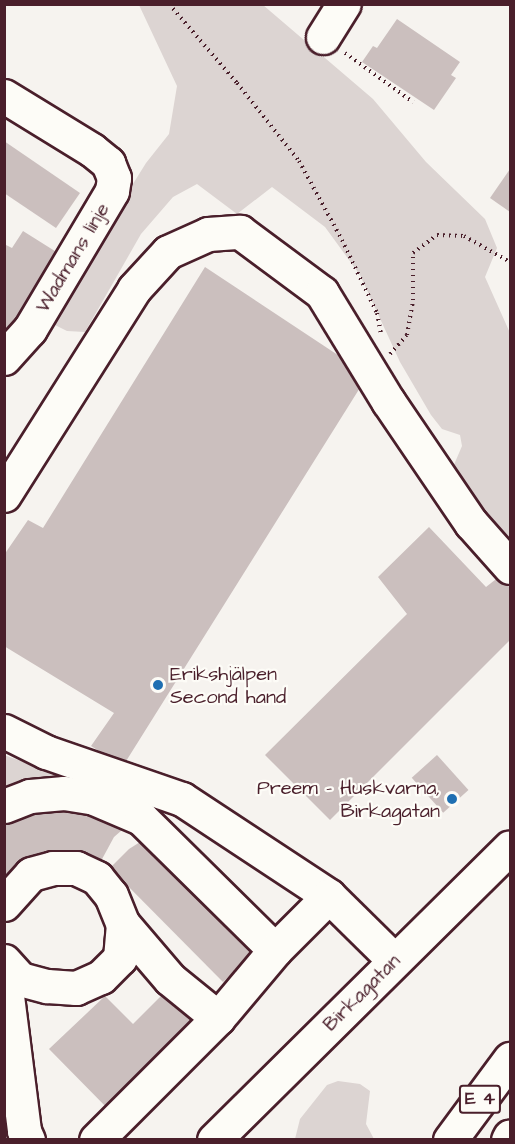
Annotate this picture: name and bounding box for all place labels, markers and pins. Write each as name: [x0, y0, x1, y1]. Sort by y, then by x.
place label: Erikshjälpen Second hand: [170, 662, 286, 709]
marker: Erikshjälpen Second hand: [151, 678, 165, 692]
place label: Preem - Huskvarna, Birkagatan: [257, 776, 440, 823]
marker: Preem - Huskvarna, Birkagatan: [445, 792, 459, 806]

